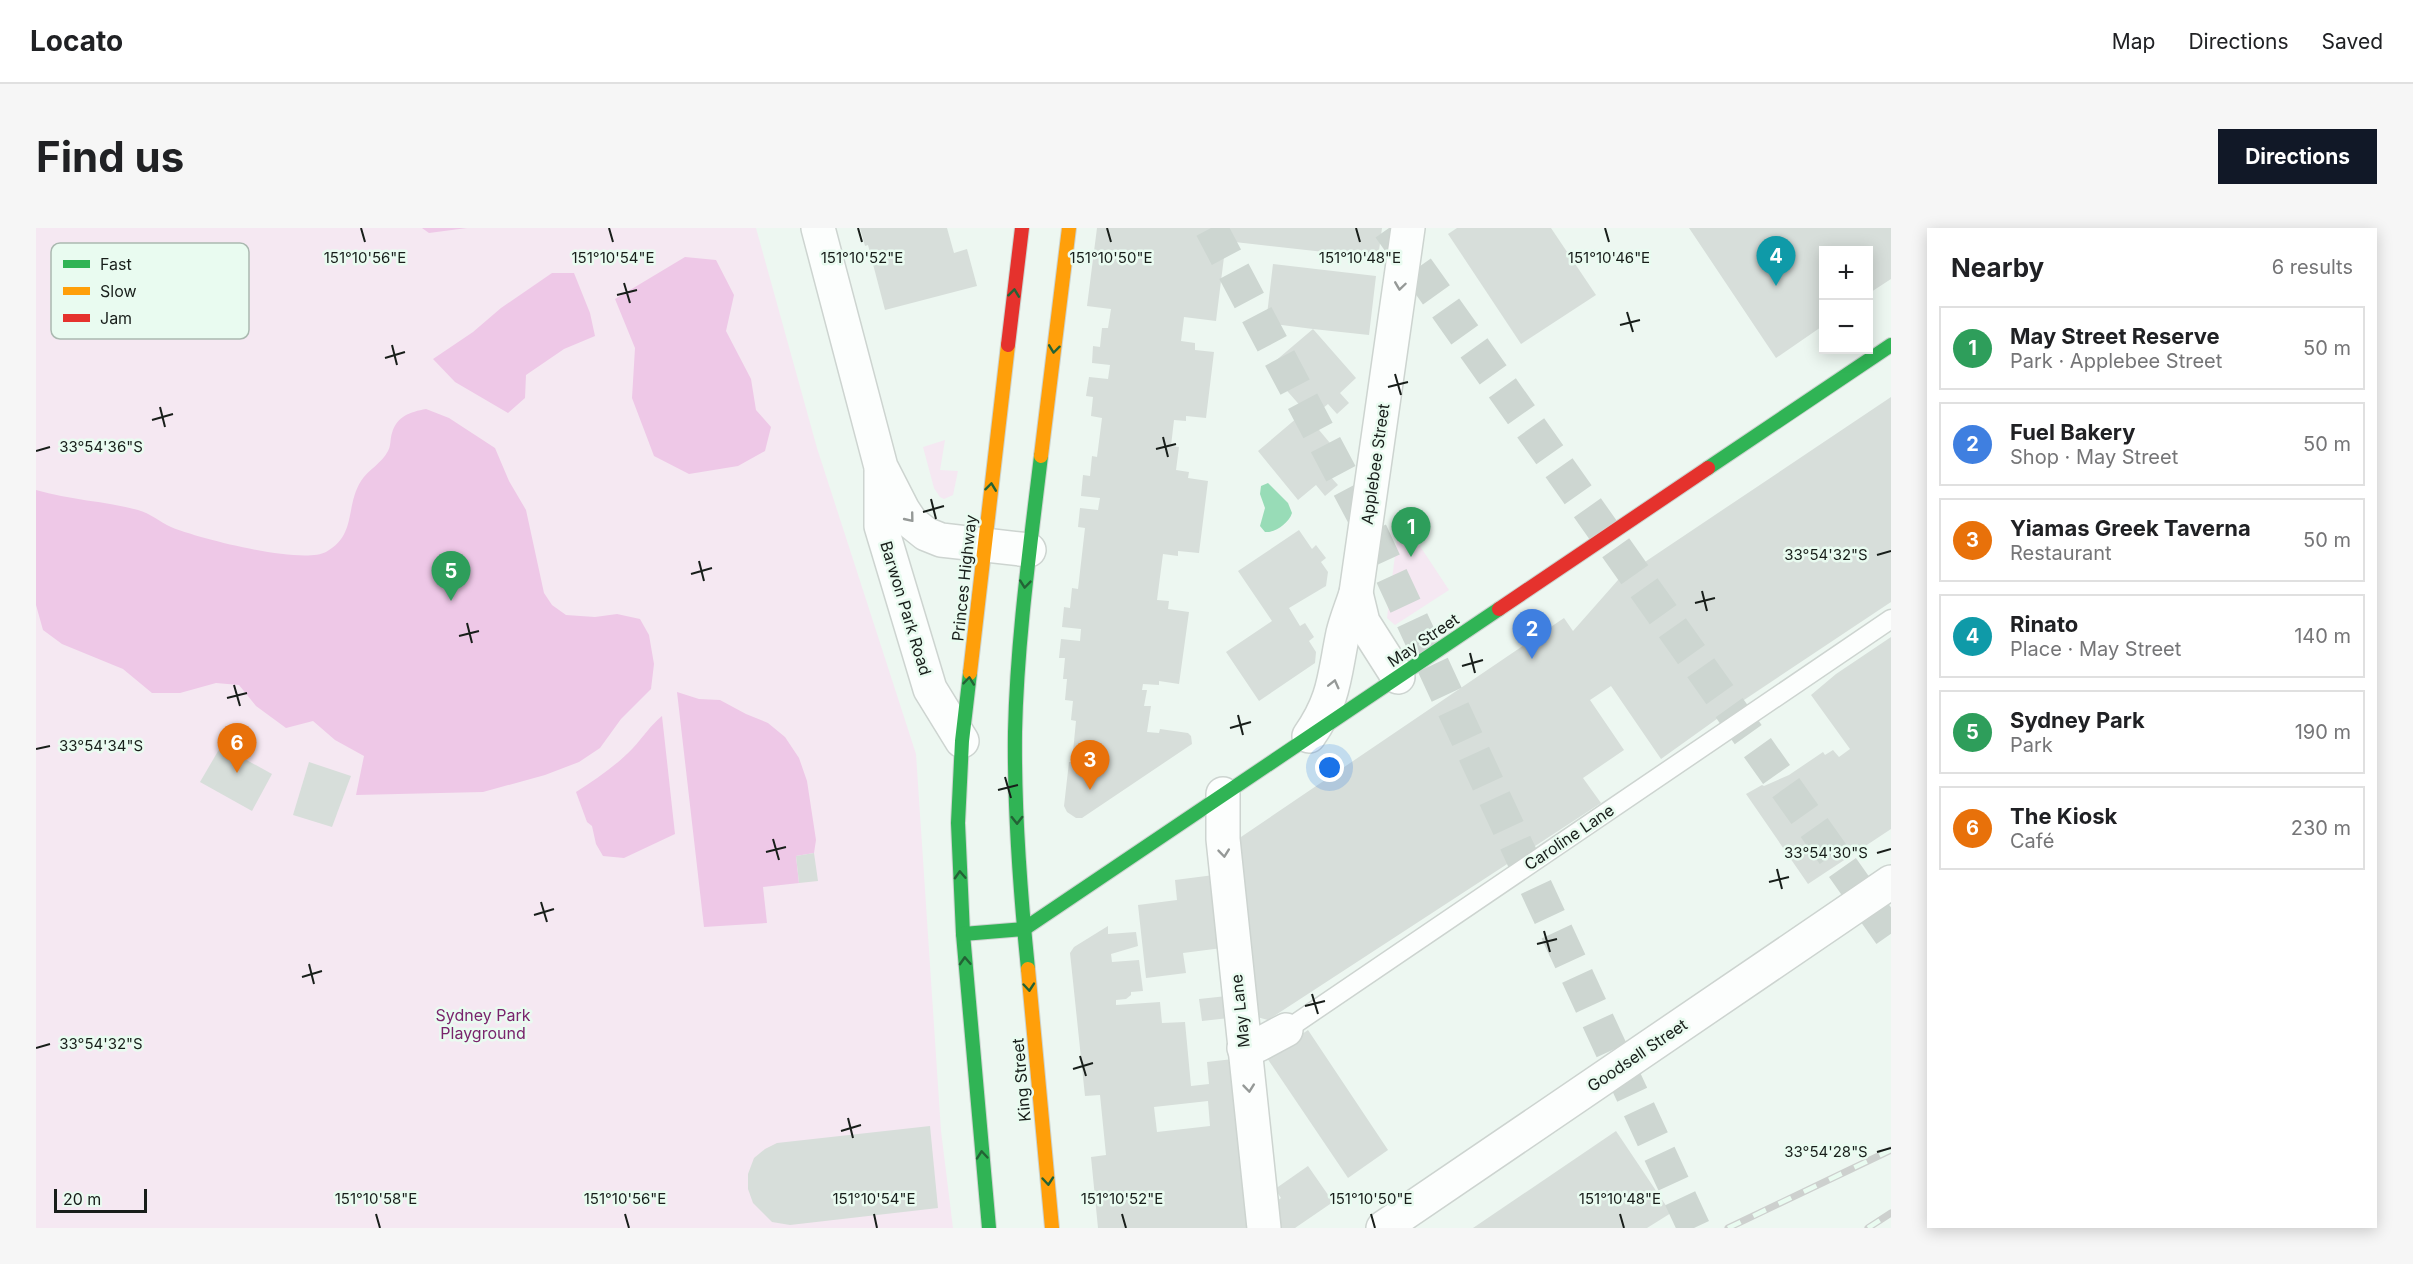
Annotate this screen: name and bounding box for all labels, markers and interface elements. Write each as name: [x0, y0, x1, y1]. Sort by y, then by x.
text: Locato: [30, 24, 123, 58]
text: Map: [2112, 29, 2155, 54]
text: Directions: [2188, 29, 2289, 54]
text: Saved: [2322, 29, 2383, 54]
button: Directions: [2218, 129, 2377, 184]
text: Find us: [36, 131, 184, 182]
pin: 4: [1756, 236, 1796, 286]
legend: [51, 243, 249, 339]
map controls: [1819, 246, 1873, 354]
button: +: [1819, 246, 1873, 300]
text: 151°10'56"E: [324, 248, 406, 267]
text: 151°10'54"E: [571, 248, 655, 267]
text: 151°10'52"E: [821, 248, 903, 267]
text: 151°10'50"E: [1070, 248, 1152, 267]
text: 151°10'48"E: [1319, 248, 1401, 267]
text: 151°10'46"E: [1568, 248, 1650, 267]
text: Nearby: [1951, 252, 2044, 283]
text: Fast: [100, 254, 132, 274]
text: 6 results: [2272, 255, 2353, 279]
text: Slow: [100, 281, 137, 301]
one-way arrow: [1394, 281, 1406, 291]
one-way arrow: [1007, 289, 1020, 298]
button: −: [1819, 300, 1873, 354]
text: Jam: [100, 308, 132, 328]
text: May Street Reserve: [2010, 323, 2220, 349]
text: 1: [1968, 336, 1977, 360]
text: 50 m: [2303, 336, 2351, 360]
one-way arrow: [1049, 344, 1061, 353]
text: Park · Applebee Street: [2010, 349, 2222, 373]
street label: Applebee Street: [1357, 402, 1393, 526]
text: Fuel Bakery: [2010, 419, 2135, 445]
text: 2: [1966, 432, 1979, 456]
text: 50 m: [2303, 432, 2351, 456]
text: 33°54'36"S: [59, 437, 143, 456]
text: Shop · May Street: [2010, 445, 2178, 469]
one-way arrow: [984, 482, 996, 492]
pin: 1: [1392, 508, 1430, 557]
one-way arrow: [902, 511, 913, 522]
street label: Princes Highway: [947, 514, 981, 642]
text: Yiamas Greek Taverna: [2010, 515, 2251, 541]
text: 3: [1966, 528, 1979, 552]
text: 50 m: [2303, 528, 2351, 552]
street label: Barwon Park Road: [876, 538, 936, 678]
text: Restaurant: [2010, 541, 2112, 565]
text: 33°54'32"S: [1784, 545, 1868, 564]
pin: 5: [432, 552, 470, 601]
one-way arrow: [1019, 579, 1032, 588]
street label: May Street: [1383, 609, 1463, 671]
pin: 2: [1512, 610, 1552, 659]
text: Rinato: [2010, 611, 2078, 637]
text: 4: [1966, 624, 1979, 648]
text: 140 m: [2294, 624, 2351, 648]
text: Place · May Street: [2010, 637, 2181, 661]
one-way arrow: [962, 676, 975, 685]
one-way arrow: [1327, 679, 1340, 689]
text: Sydney Park: [2010, 707, 2145, 733]
text: 5: [1966, 720, 1979, 744]
text: 190 m: [2295, 720, 2351, 744]
pin: 6: [218, 724, 256, 773]
text: Park: [2010, 733, 2053, 757]
text: 33°54'34"S: [59, 736, 143, 755]
pin: 3: [1070, 740, 1110, 790]
your location: [1315, 753, 1344, 782]
street label: Caroline Lane: [1520, 800, 1618, 874]
text: The Kiosk: [2010, 803, 2117, 829]
one-way arrow: [1010, 816, 1023, 825]
text: 6: [1966, 816, 1979, 840]
text: 230 m: [2291, 816, 2351, 840]
text: Café: [2010, 829, 2054, 853]
text: 33°54'30"S: [1784, 843, 1868, 862]
one-way arrow: [1217, 848, 1230, 857]
one-way arrow: [954, 871, 967, 880]
one-way arrow: [958, 957, 971, 966]
street label: May Lane: [1226, 973, 1254, 1049]
one-way arrow: [1022, 982, 1035, 991]
park label: Sydney Park Playground: [436, 1005, 531, 1043]
street label: Goodsell Street: [1583, 1014, 1691, 1096]
text: 33°54'32"S: [59, 1034, 143, 1053]
street label: King Street: [1007, 1037, 1035, 1123]
one-way arrow: [1242, 1084, 1254, 1093]
text: 33°54'28"S: [1784, 1142, 1868, 1161]
one-way arrow: [976, 1151, 989, 1160]
one-way arrow: [1041, 1177, 1054, 1186]
scale bar: [54, 1186, 147, 1214]
text: 20 m: [63, 1189, 101, 1209]
text: 151°10'58"E: [335, 1189, 417, 1208]
text: 151°10'56"E: [584, 1189, 666, 1208]
text: 151°10'54"E: [832, 1189, 916, 1208]
text: 151°10'52"E: [1081, 1189, 1163, 1208]
text: 151°10'50"E: [1330, 1189, 1412, 1208]
text: 151°10'48"E: [1579, 1189, 1661, 1208]

